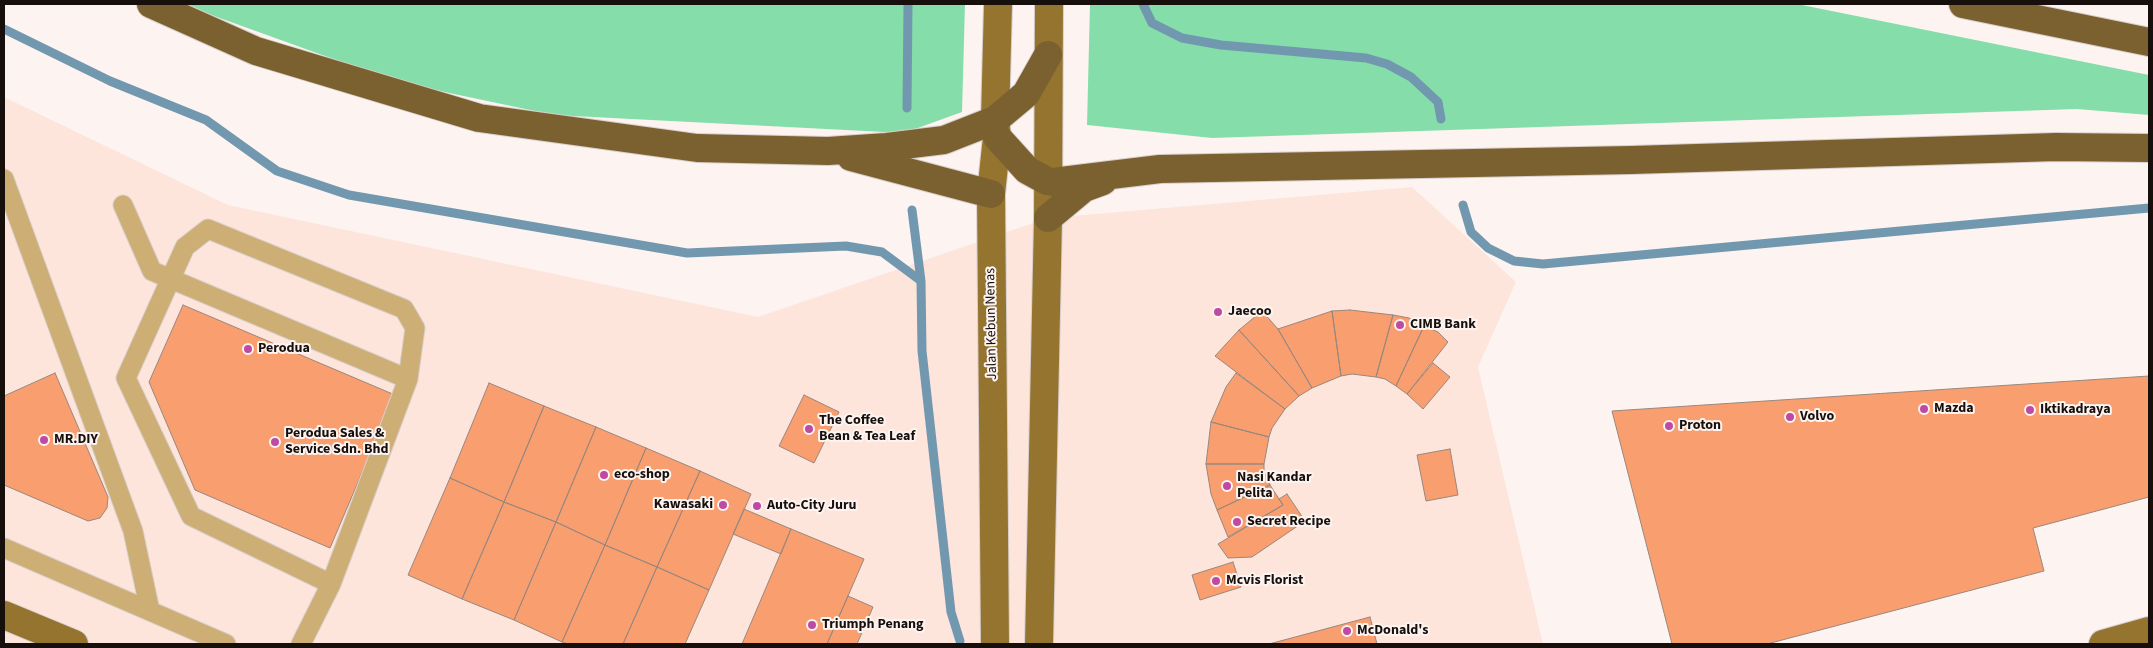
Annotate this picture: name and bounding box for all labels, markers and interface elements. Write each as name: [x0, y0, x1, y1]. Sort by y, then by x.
street label: Jalan Kebun Nenas: [983, 268, 1001, 380]
place label: Jaecoo: [1228, 304, 1271, 320]
marker: Jaecoo: [1212, 306, 1224, 318]
place label: CIMB Bank: [1410, 317, 1476, 333]
marker: CIMB Bank: [1394, 319, 1406, 331]
place label: Perodua: [258, 341, 310, 357]
marker: Perodua: [242, 343, 254, 355]
place label: Mazda: [1934, 401, 1974, 417]
place label: Iktikadraya: [2040, 402, 2111, 418]
marker: Mazda: [1918, 403, 1930, 415]
marker: Iktikadraya: [2024, 404, 2036, 416]
place label: Volvo: [1800, 409, 1834, 425]
marker: Volvo: [1784, 411, 1796, 423]
place label: The Coffee Bean & Tea Leaf: [819, 413, 915, 446]
place label: Proton: [1679, 418, 1721, 434]
marker: Proton: [1663, 420, 1675, 432]
marker: The Coffee Bean & Tea Leaf: [803, 423, 815, 435]
place label: Perodua Sales & Service Sdn. Bhd: [285, 426, 388, 458]
place label: MR.DIY: [54, 432, 98, 448]
marker: MR.DIY: [38, 434, 50, 446]
marker: Perodua Sales & Service Sdn. Bhd: [269, 436, 281, 448]
place label: eco-shop: [614, 467, 670, 483]
marker: eco-shop: [598, 469, 610, 481]
place label: Nasi Kandar Pelita: [1237, 470, 1312, 502]
marker: Nasi Kandar Pelita: [1221, 480, 1233, 492]
place label: Kawasaki: [654, 497, 713, 513]
place label: Auto-City Juru: [767, 498, 857, 514]
marker: Kawasaki: [717, 499, 729, 511]
marker: Auto-City Juru: [751, 500, 763, 512]
place label: Secret Recipe: [1247, 514, 1331, 530]
marker: Secret Recipe: [1231, 516, 1243, 528]
place label: Mcvis Florist: [1226, 573, 1303, 589]
marker: Mcvis Florist: [1210, 575, 1222, 587]
place label: Triumph Penang: [822, 617, 924, 633]
marker: Triumph Penang: [806, 619, 818, 631]
place label: McDonald's: [1357, 623, 1428, 639]
marker: McDonald's: [1341, 625, 1353, 637]

